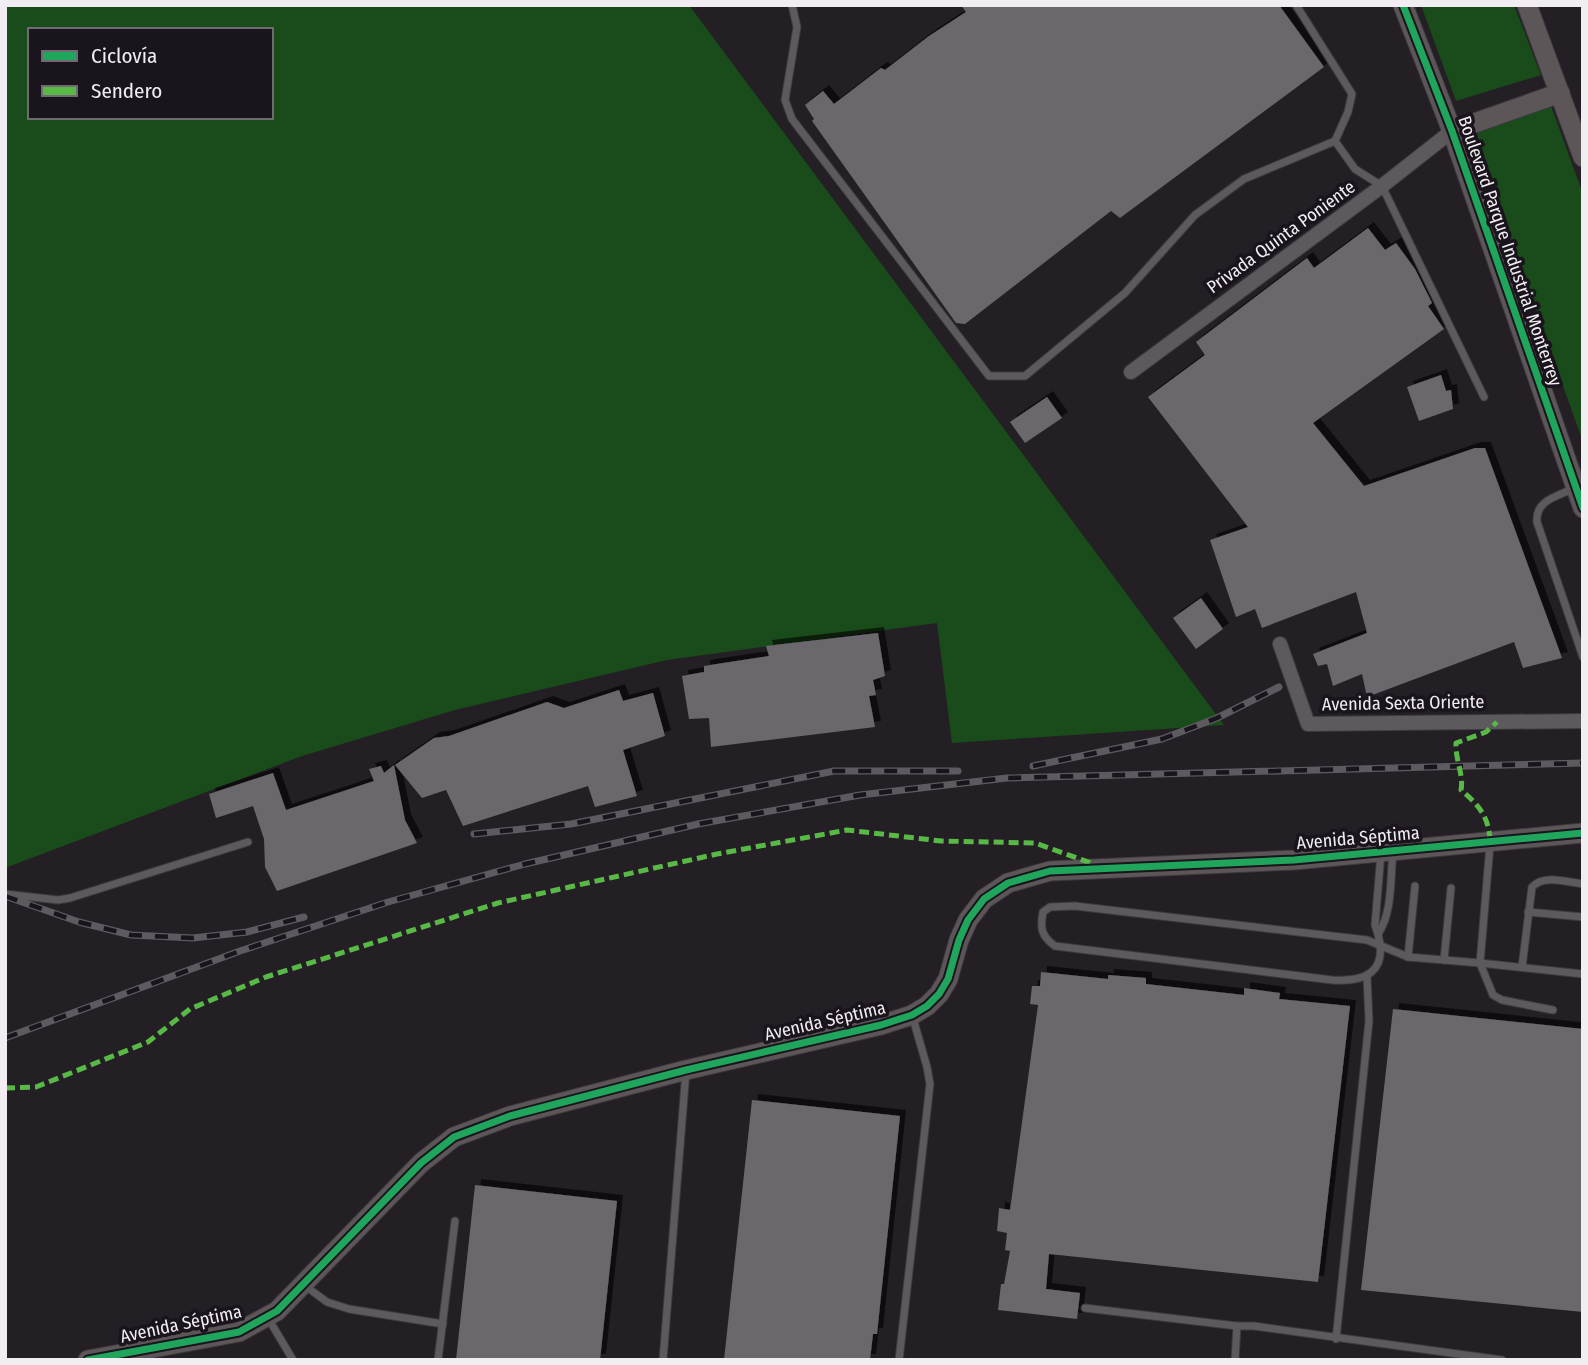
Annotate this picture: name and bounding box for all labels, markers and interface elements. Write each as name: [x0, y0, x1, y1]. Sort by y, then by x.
legend: [28, 28, 273, 119]
text: Ciclovía: [91, 43, 157, 69]
text: Sendero: [91, 78, 162, 104]
street label: Boulevard Parque Industrial Monterrey: [1453, 113, 1567, 389]
street label: Privada Quinta Poniente: [1203, 176, 1360, 298]
street label: Avenida Sexta Oriente: [1322, 691, 1484, 715]
street label: Avenida Séptima: [1296, 822, 1421, 854]
street label: Avenida Séptima: [762, 996, 888, 1046]
street label: Avenida Séptima: [118, 1300, 244, 1348]

